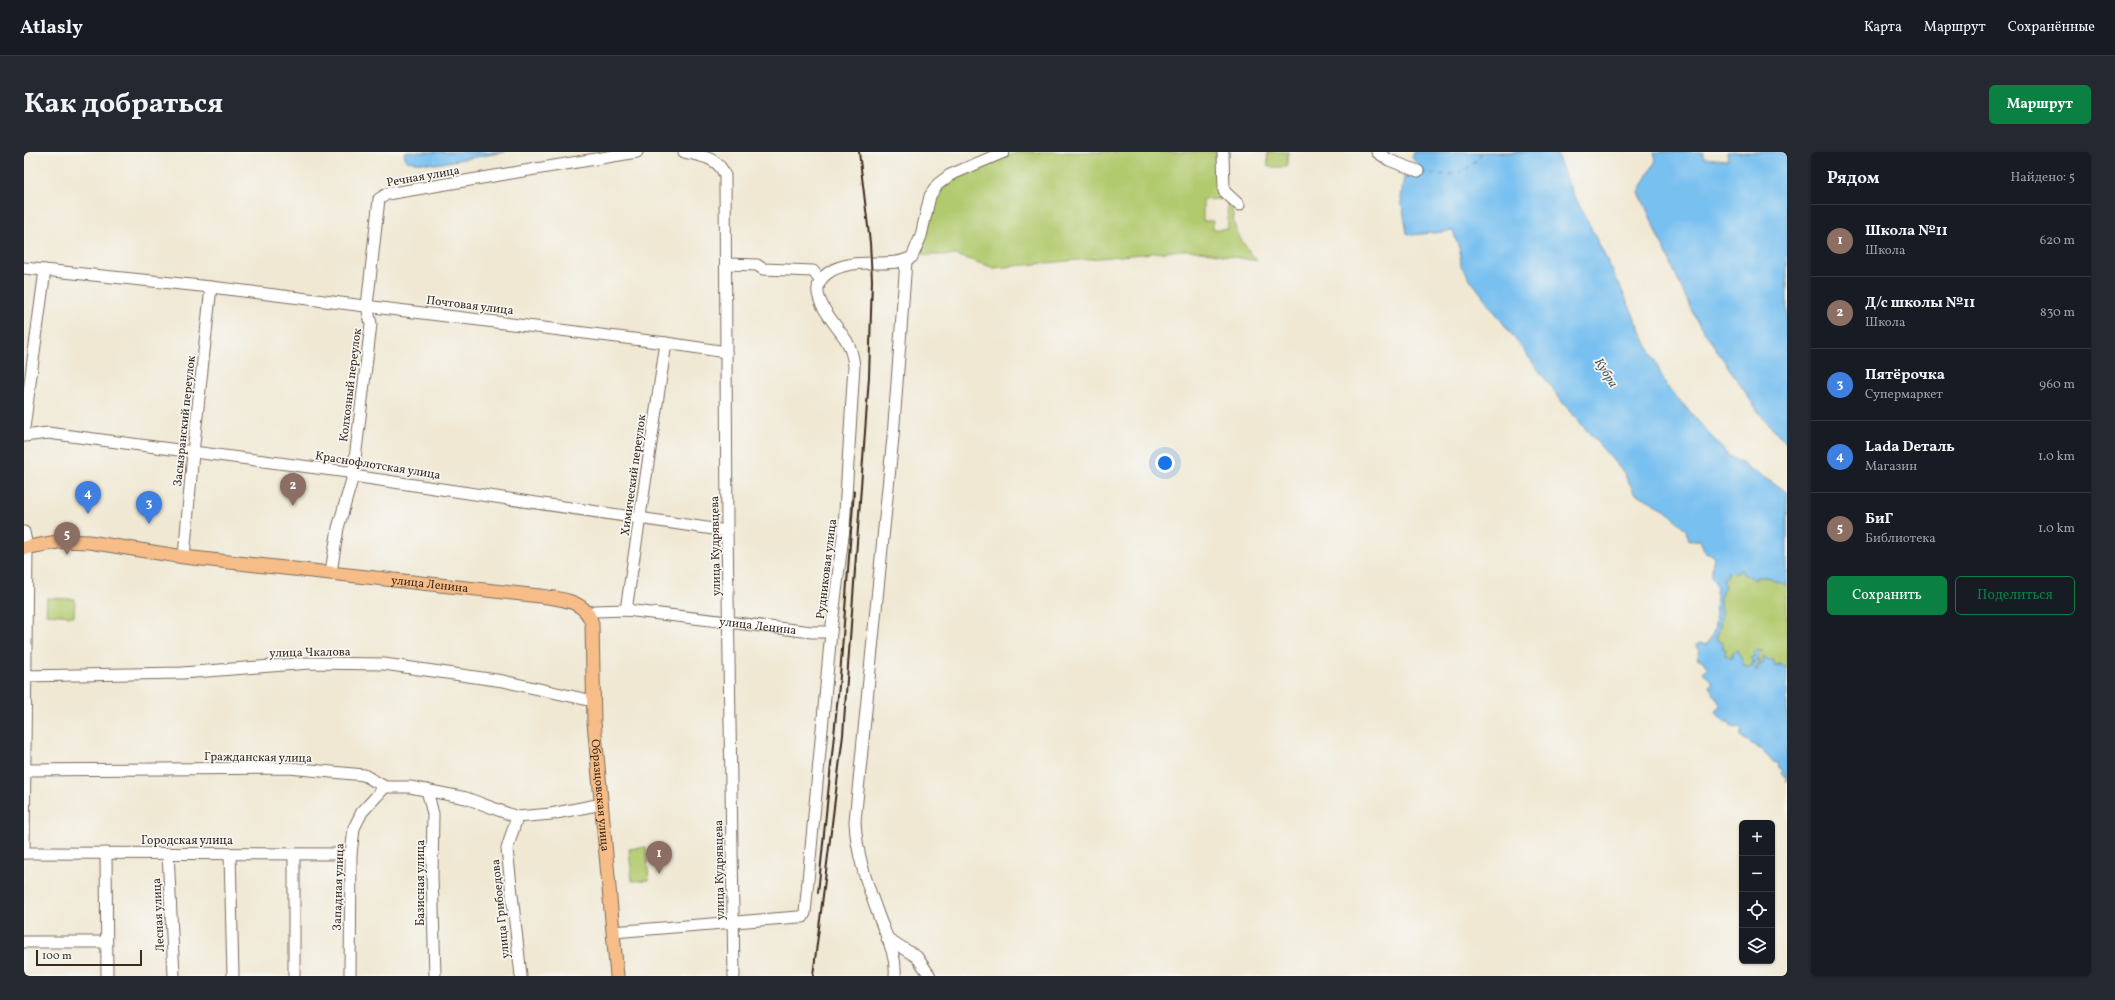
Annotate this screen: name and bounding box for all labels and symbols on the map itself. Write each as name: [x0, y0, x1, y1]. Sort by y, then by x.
street label: Речная улица: [385, 163, 461, 191]
street label: Почтовая улица: [425, 293, 514, 319]
street label: Колхозный переулок: [336, 327, 366, 443]
street label: Засызранский переулок: [170, 354, 200, 487]
water label: Кубра: [1589, 355, 1621, 391]
street label: Химический переулок: [618, 413, 651, 537]
street label: Краснофлотская улица: [314, 448, 442, 484]
your location: [1155, 453, 1175, 473]
pin: 2: [280, 473, 306, 506]
pin: 4: [75, 481, 101, 514]
pin: 3: [136, 491, 162, 524]
street label: улица Кудрявцева: [707, 496, 725, 596]
street label: Рудниковая улица: [813, 518, 841, 620]
pin: 5: [54, 522, 80, 555]
street label: улица Ленина: [390, 573, 469, 597]
street label: улица Ленина: [718, 614, 797, 639]
street label: улица Чкалова: [269, 644, 351, 662]
street label: Образцовская улица: [587, 739, 613, 852]
street label: Гражданская улица: [204, 749, 312, 767]
street label: улица Кудрявцева: [711, 820, 729, 920]
street label: Городская улица: [141, 833, 233, 849]
street label: Базисная улица: [413, 840, 429, 926]
pin: 1: [646, 841, 672, 874]
street label: Западная улица: [329, 843, 349, 931]
street label: улица Грибоедова: [488, 858, 514, 959]
street label: Лесная улица: [149, 877, 169, 952]
scale bar: [36, 948, 142, 967]

